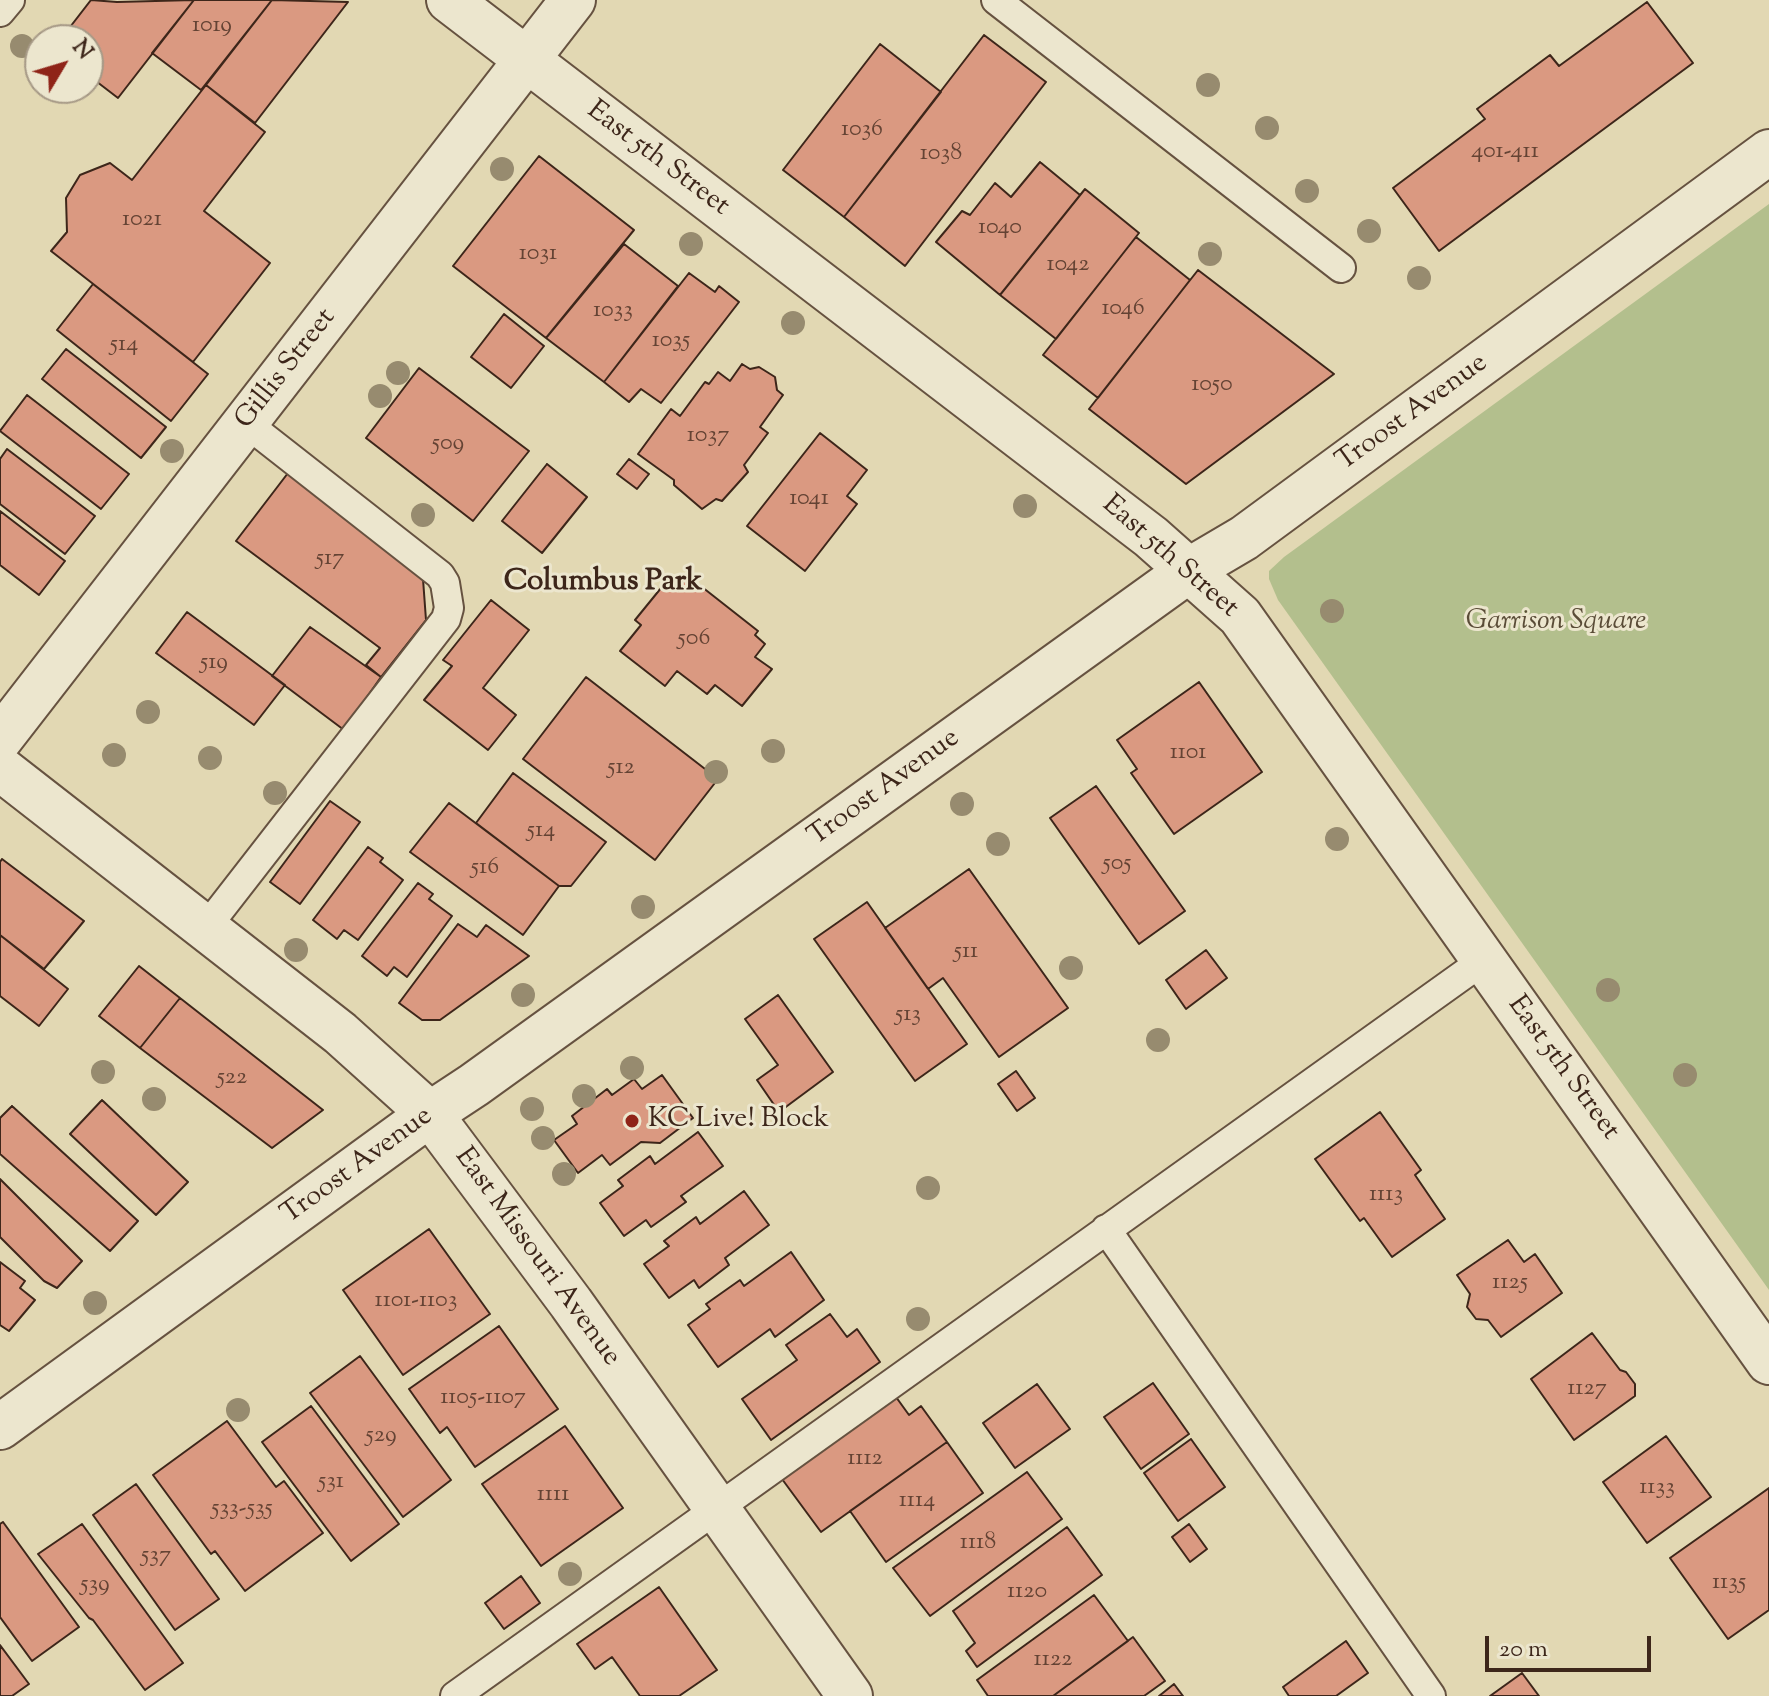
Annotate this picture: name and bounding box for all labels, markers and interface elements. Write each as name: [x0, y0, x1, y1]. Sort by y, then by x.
house number: 1019: [192, 13, 232, 41]
north arrow: [24, 24, 104, 104]
text: N: [63, 34, 99, 67]
street label: East 5th Street: [579, 95, 735, 225]
house number: 1036: [841, 117, 883, 145]
house number: 401-411: [1471, 139, 1539, 167]
house number: 1038: [920, 141, 962, 169]
house number: 1021: [122, 207, 162, 235]
house number: 1040: [978, 215, 1022, 243]
house number: 1031: [519, 241, 557, 269]
house number: 1042: [1047, 252, 1089, 280]
house number: 1046: [1101, 296, 1145, 324]
house number: 1033: [593, 298, 633, 326]
street label: Gillis Street: [230, 303, 344, 437]
house number: 1035: [652, 328, 690, 356]
house number: 514: [110, 332, 138, 360]
street label: Troost Avenue: [1331, 348, 1495, 480]
house number: 1050: [1191, 372, 1233, 400]
house number: 1037: [687, 423, 729, 451]
house number: 509: [432, 431, 464, 459]
house number: 1041: [789, 486, 829, 514]
street label: East 5th Street: [1094, 489, 1244, 627]
house number: 517: [316, 546, 344, 574]
district label: Columbus Park: [504, 566, 702, 602]
park label: Garrison Square: [1466, 606, 1646, 640]
house number: 506: [678, 626, 710, 654]
house number: 519: [200, 650, 228, 678]
street label: Troost Avenue: [803, 723, 967, 855]
house number: 1101: [1170, 740, 1206, 768]
house number: 512: [607, 755, 635, 783]
house number: 514: [527, 818, 555, 846]
house number: 505: [1102, 851, 1132, 879]
house number: 516: [471, 855, 499, 883]
house number: 511: [954, 939, 978, 967]
street label: East 5th Street: [1498, 990, 1626, 1148]
house number: 513: [895, 1002, 921, 1030]
house number: 522: [217, 1065, 247, 1093]
street label: Troost Avenue: [276, 1101, 440, 1233]
place label: KC Live! Block: [648, 1104, 829, 1138]
marker: KC Live! Block: [623, 1112, 641, 1130]
street label: East Missouri Avenue: [446, 1142, 626, 1374]
house number: 1113: [1369, 1182, 1403, 1210]
house number: 1125: [1492, 1270, 1528, 1298]
house number: 1101-1103: [375, 1288, 457, 1316]
house number: 1127: [1567, 1376, 1607, 1404]
house number: 1105-1107: [440, 1385, 526, 1413]
house number: 529: [365, 1423, 397, 1451]
house number: 1112: [847, 1446, 883, 1474]
house number: 531: [318, 1469, 344, 1497]
house number: 1133: [1639, 1475, 1675, 1503]
house number: 1111: [537, 1482, 569, 1510]
house number: 1114: [899, 1488, 935, 1516]
house number: 533-535: [211, 1496, 273, 1524]
house number: 1118: [960, 1530, 996, 1558]
house number: 537: [141, 1543, 171, 1571]
house number: 1135: [1712, 1570, 1746, 1598]
house number: 539: [80, 1572, 110, 1600]
house number: 1120: [1007, 1579, 1047, 1607]
scale bar: [1489, 1620, 1655, 1670]
text: 20 m: [1499, 1633, 1548, 1667]
house number: 1122: [1034, 1647, 1072, 1675]

